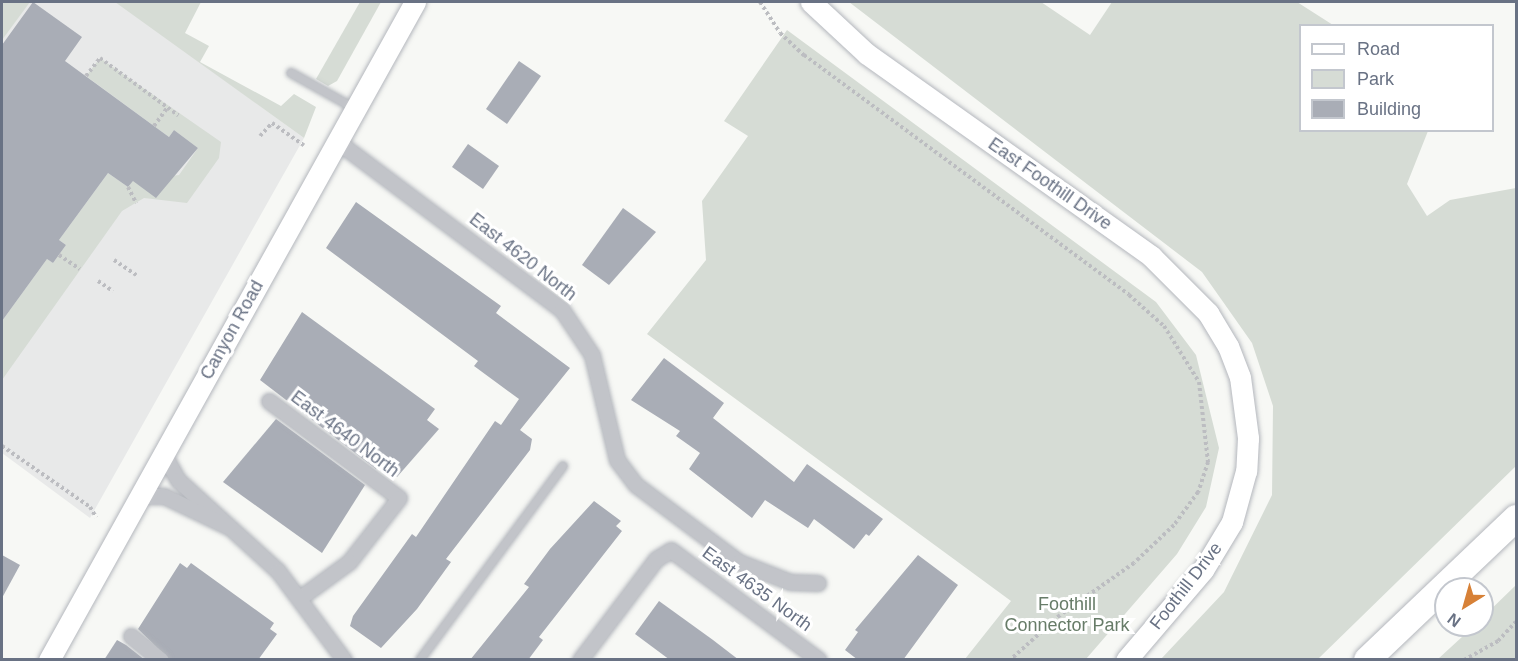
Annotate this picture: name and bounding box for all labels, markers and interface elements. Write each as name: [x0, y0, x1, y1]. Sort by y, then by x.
legend: [1299, 24, 1494, 132]
text: Road: [1357, 39, 1400, 59]
text: Park: [1357, 69, 1394, 89]
text: Building: [1357, 99, 1421, 119]
street label: East Foothill Drive: [984, 133, 1116, 235]
street label: East 4620 North: [465, 208, 581, 306]
street label: Canyon Road: [196, 277, 268, 383]
street label: East 4640 North: [287, 386, 403, 482]
street label: Foothill Drive: [1145, 538, 1227, 634]
street label: East 4635 North: [698, 542, 816, 636]
north arrow: [1434, 577, 1494, 637]
park label: Foothill Connector Park: [1004, 594, 1130, 636]
text: N: [1444, 610, 1464, 630]

